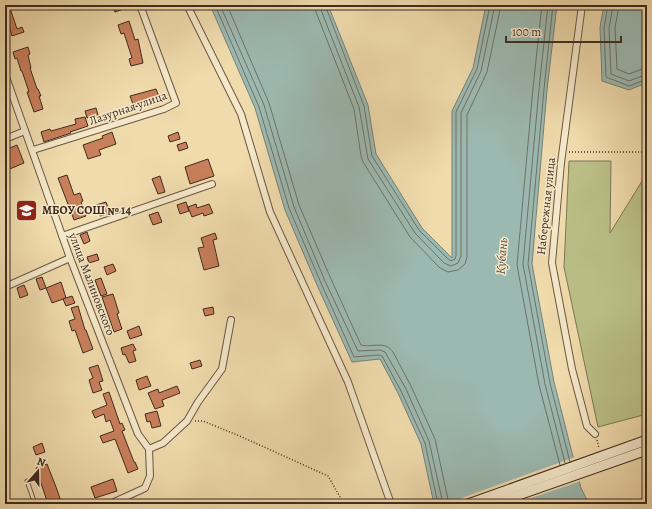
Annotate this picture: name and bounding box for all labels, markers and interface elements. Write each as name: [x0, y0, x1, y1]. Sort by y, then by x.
scale bar: [506, 18, 621, 44]
text: 100 m: [512, 24, 541, 40]
street label: Лазурная улица: [87, 87, 169, 129]
street label: Набережная улица: [533, 156, 559, 256]
school or university icon: МБОУ СОШ № 14: [13, 197, 39, 223]
place label: МБОУ СОШ № 14: [42, 202, 131, 218]
street label: улица Малиновского: [65, 229, 119, 338]
water label: Кубань: [492, 237, 511, 275]
north arrow: [18, 451, 58, 491]
text: N: [35, 454, 48, 470]

